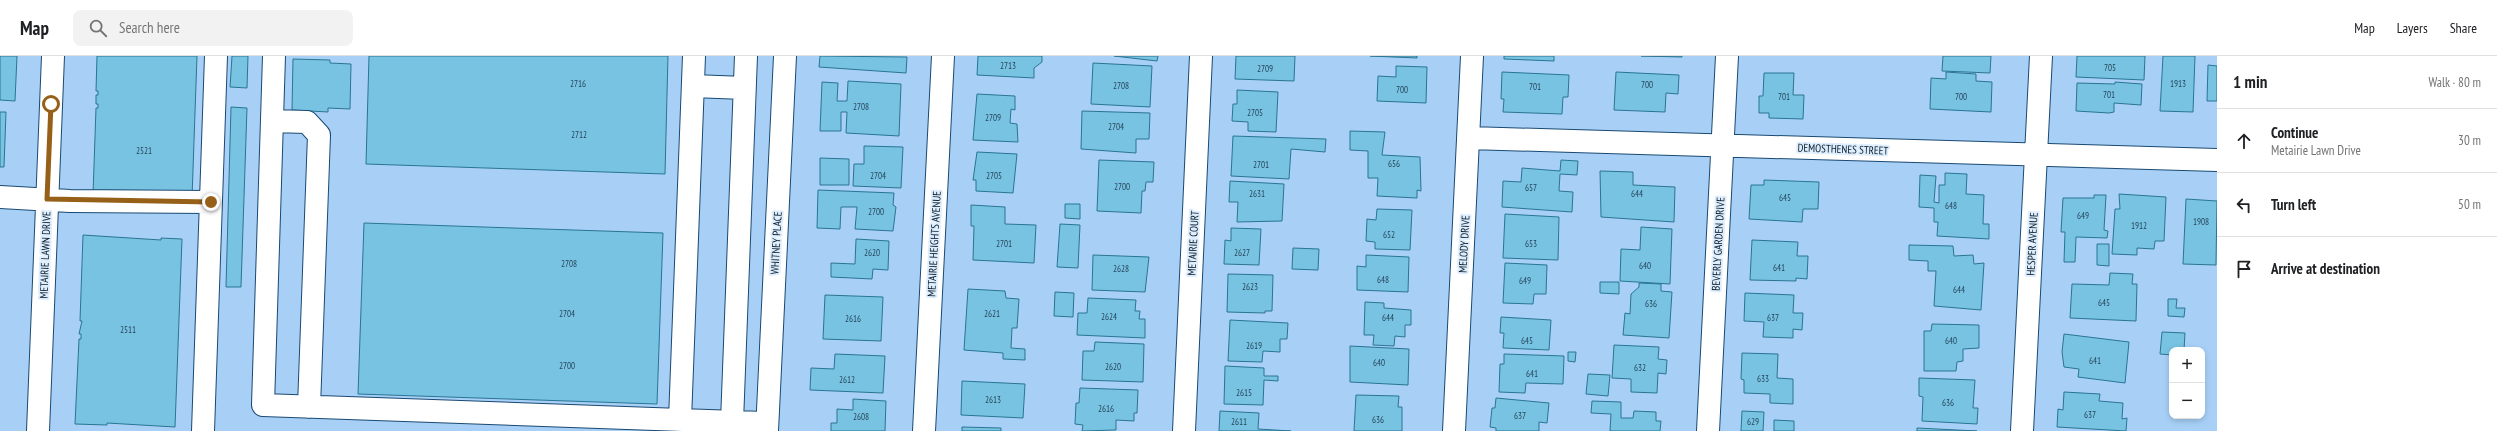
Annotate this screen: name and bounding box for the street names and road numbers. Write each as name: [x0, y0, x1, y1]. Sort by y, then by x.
street label: DEMOSTHENES STREET: [1797, 140, 1889, 158]
street label: METAIRIE HEIGHTS AVENUE: [924, 191, 944, 297]
street label: BEVERLY GARDEN DRIVE: [1709, 197, 1727, 291]
street label: METAIRIE COURT: [1184, 210, 1202, 276]
street label: METAIRIE LAWN DRIVE: [36, 211, 54, 299]
street label: WHITNEY PLACE: [767, 211, 785, 275]
street label: HESPER AVENUE: [2023, 212, 2041, 276]
street label: MELODY DRIVE: [1456, 215, 1473, 273]

